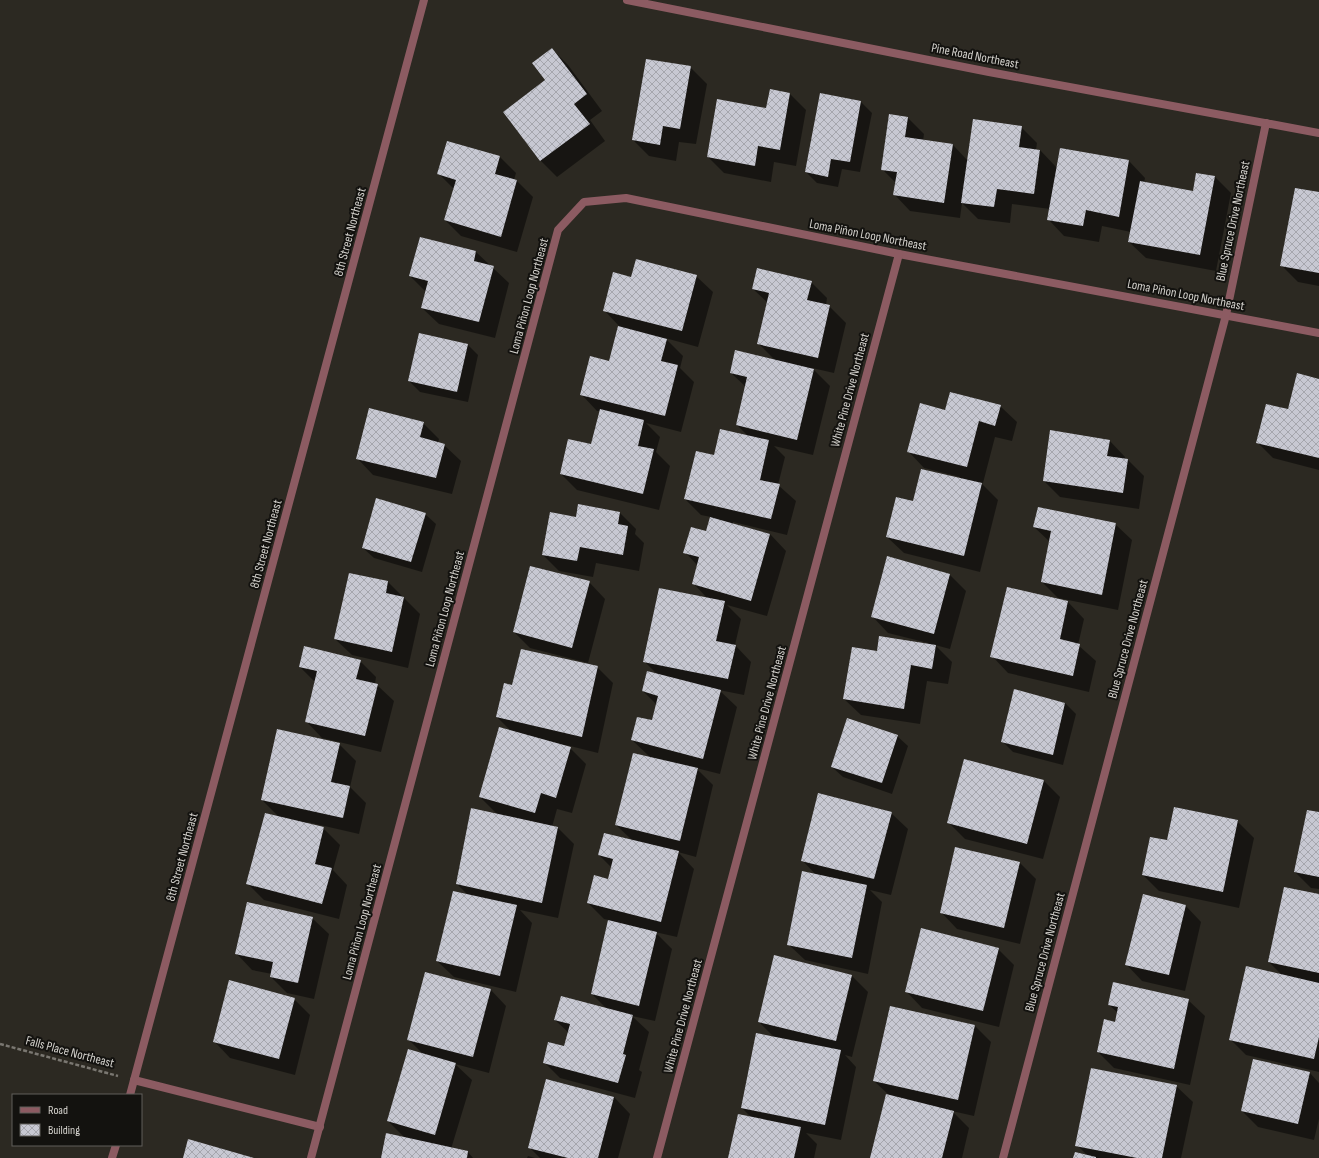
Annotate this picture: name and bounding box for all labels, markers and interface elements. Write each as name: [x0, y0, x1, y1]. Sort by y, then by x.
street label: Pine Road Northeast: [930, 40, 1020, 72]
street label: Blue Spruce Drive Northeast: [1212, 159, 1254, 283]
street label: 8th Street Northeast: [330, 186, 370, 278]
street label: Loma Piñon Loop Northeast: [808, 216, 928, 254]
street label: Loma Piñon Loop Northeast: [506, 236, 552, 356]
street label: Loma Piñon Loop Northeast: [1126, 276, 1246, 314]
street label: White Pine Drive Northeast: [827, 331, 873, 449]
street label: 8th Street Northeast: [246, 498, 286, 590]
street label: Loma Piñon Loop Northeast: [422, 549, 468, 669]
street label: Blue Spruce Drive Northeast: [1104, 578, 1152, 700]
street label: White Pine Drive Northeast: [744, 644, 790, 762]
street label: 8th Street Northeast: [162, 811, 202, 903]
street label: Loma Piñon Loop Northeast: [339, 862, 385, 982]
street label: Blue Spruce Drive Northeast: [1021, 891, 1069, 1013]
street label: White Pine Drive Northeast: [660, 957, 706, 1075]
street label: Falls Place Northeast: [24, 1033, 116, 1072]
legend: [12, 1094, 142, 1146]
text: Road: [48, 1103, 68, 1118]
text: Building: [48, 1123, 80, 1138]

